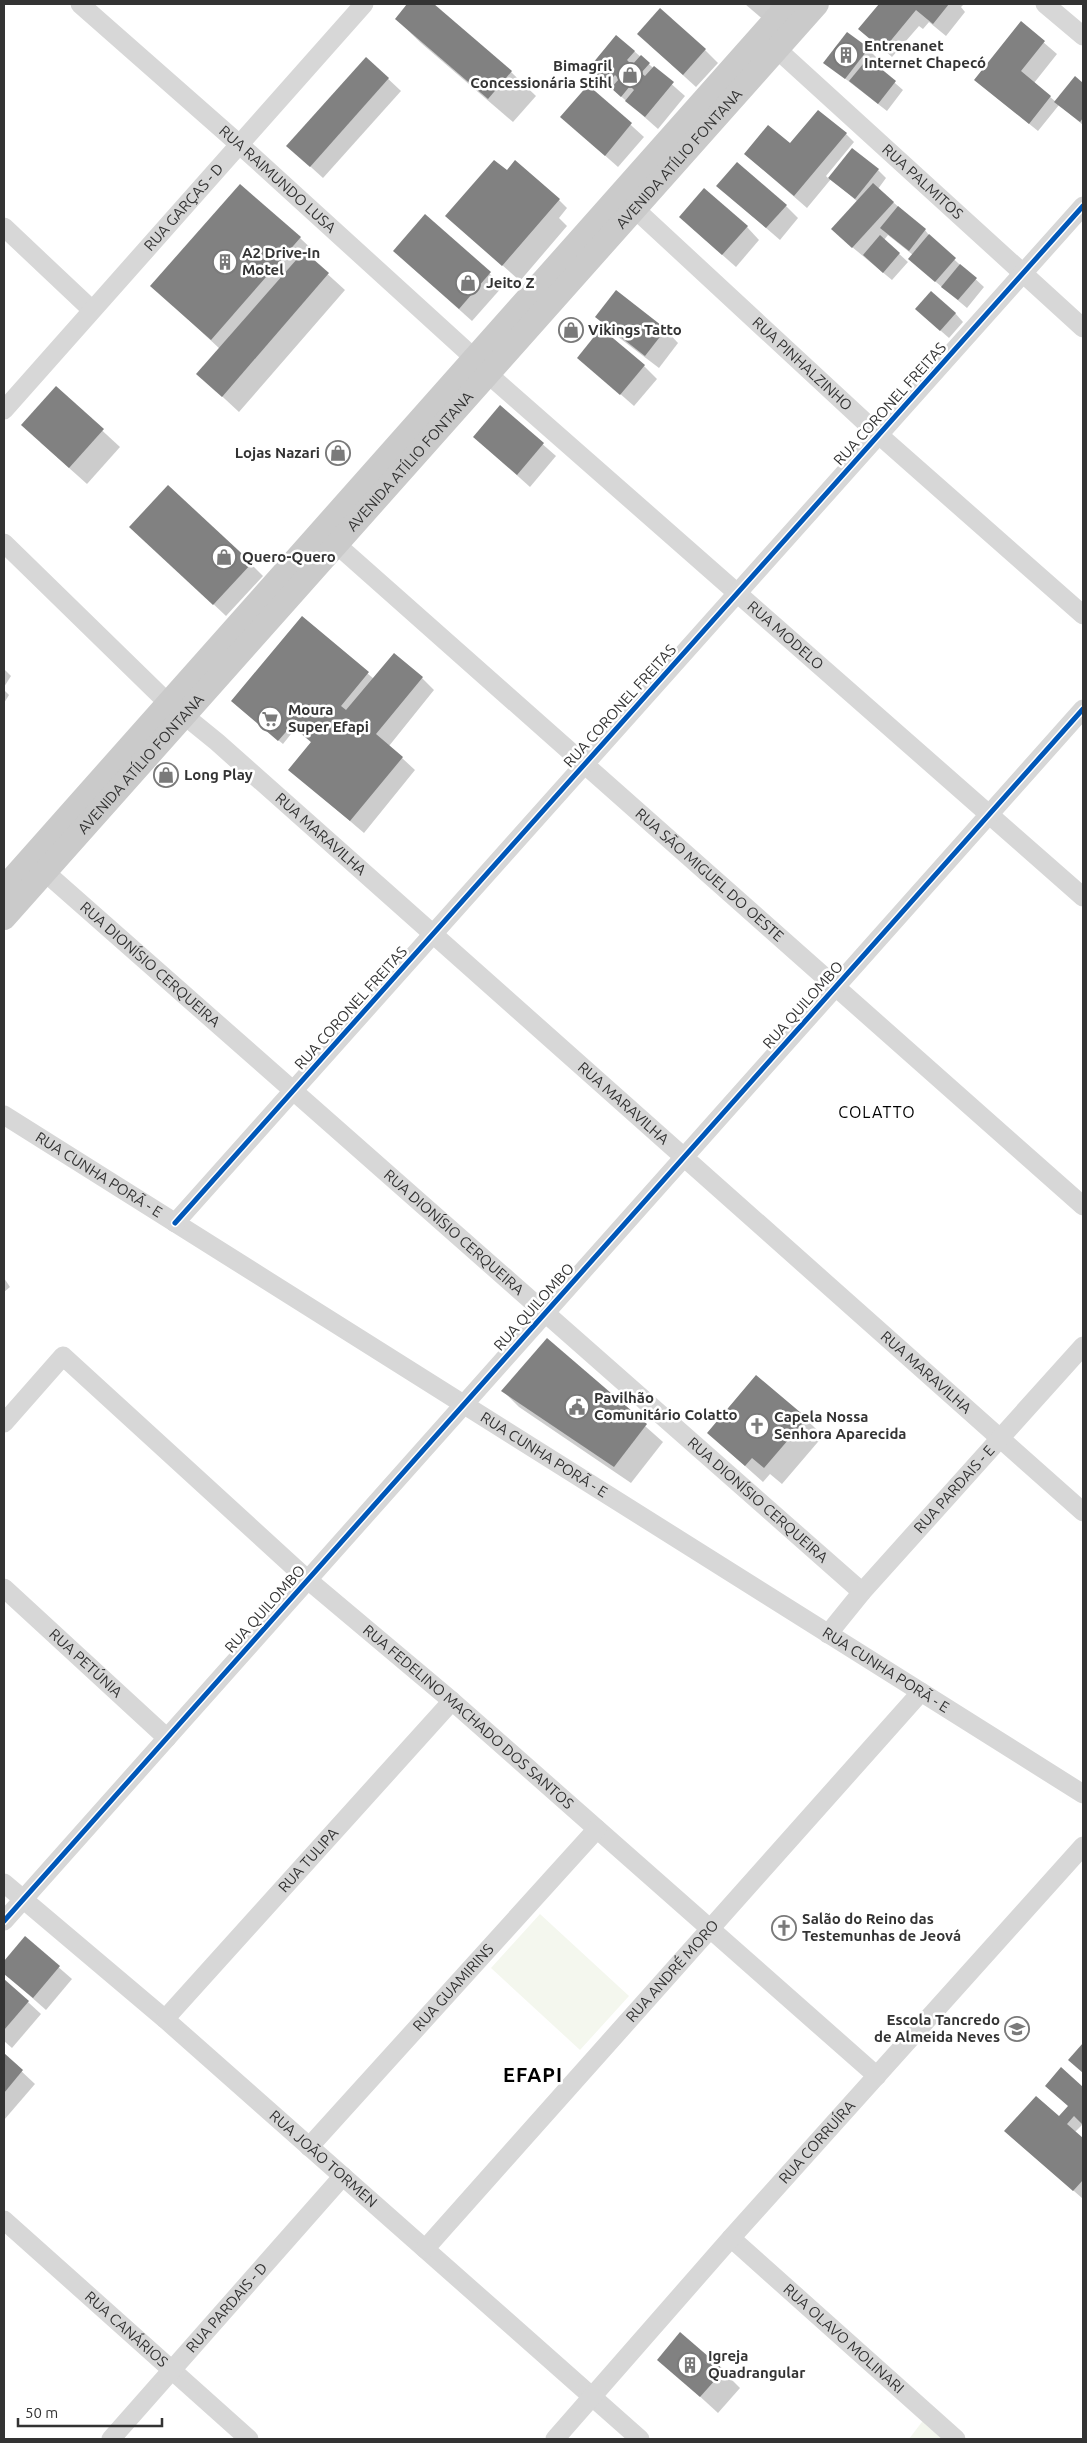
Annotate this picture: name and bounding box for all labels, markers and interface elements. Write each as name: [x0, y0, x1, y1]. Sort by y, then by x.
place label: Entrenanet Internet Chapecó: [864, 37, 986, 71]
building icon: Entrenanet Internet Chapecó: [833, 42, 859, 68]
place label: Bimagril Concessionária Stihl: [470, 57, 612, 91]
shop icon: Bimagril Concessionária Stihl: [617, 62, 643, 88]
street label: AVENIDA ATÍLIO FONTANA: [612, 85, 745, 232]
street label: RUA RAIMUNDO LUSA: [216, 122, 340, 236]
street label: RUA PALMITOS: [879, 140, 967, 222]
street label: RUA GARÇAS - D: [140, 160, 227, 254]
place label: A2 Drive-In Motel: [242, 244, 320, 278]
building icon: A2 Drive-In Motel: [212, 249, 238, 275]
shop icon: Jeito Z: [455, 270, 481, 296]
place label: Jeito Z: [486, 274, 534, 291]
street label: RUA PINHALZINHO: [749, 313, 856, 414]
shop icon: Vikings Tatto: [558, 317, 584, 343]
place label: Vikings Tatto: [588, 321, 682, 338]
street label: RUA CORONEL FREITAS: [830, 339, 949, 469]
street label: AVENIDA ATÍLIO FONTANA: [343, 388, 476, 534]
shop icon: Lojas Nazari: [325, 440, 351, 466]
place label: Lojas Nazari: [235, 444, 320, 461]
shop icon: Quero-Quero: [211, 544, 237, 570]
place label: Quero-Quero: [242, 548, 336, 565]
street label: RUA MODELO: [744, 597, 827, 673]
street label: RUA CORONEL FREITAS: [560, 641, 679, 771]
street label: AVENIDA ATÍLIO FONTANA: [74, 690, 207, 837]
place label: Moura Super Efapi: [288, 701, 369, 735]
supermarket icon: Moura Super Efapi: [257, 706, 283, 732]
shop icon: Long Play: [153, 762, 179, 788]
place label: Long Play: [184, 766, 253, 783]
street label: RUA MARAVILHA: [272, 789, 370, 879]
street label: RUA SÃO MIGUEL DO OESTE: [632, 804, 787, 945]
street label: RUA DIONÍSIO CERQUEIRA: [77, 898, 224, 1030]
street label: RUA CORONEL FREITAS: [291, 943, 410, 1073]
street label: RUA QUILOMBO: [759, 958, 846, 1052]
street label: RUA MARAVILHA: [575, 1058, 673, 1148]
district label: COLATTO: [838, 1103, 916, 1121]
street label: RUA CUNHA PORÃ - E: [33, 1128, 166, 1220]
street label: RUA DIONÍSIO CERQUEIRA: [381, 1166, 528, 1298]
street label: RUA QUILOMBO: [490, 1260, 577, 1354]
street label: RUA MARAVILHA: [878, 1327, 975, 1417]
place label: Pavilhão Comunitário Colatto: [594, 1389, 738, 1423]
public building icon: Pavilhão Comunitário Colatto: [564, 1394, 590, 1420]
street label: RUA CUNHA PORÃ - E: [478, 1408, 611, 1501]
place label: Capela Nossa Senhora Aparecida: [774, 1408, 907, 1442]
church icon: Capela Nossa Senhora Aparecida: [744, 1413, 770, 1439]
street label: RUA DIONÍSIO CERQUEIRA: [685, 1434, 832, 1566]
street label: RUA PARDAIS - E: [910, 1442, 998, 1536]
street label: RUA QUILOMBO: [221, 1562, 308, 1656]
street label: RUA FEDELINO MACHADO DOS SANTOS: [360, 1621, 577, 1812]
street label: RUA CUNHA PORÃ - E: [820, 1623, 953, 1716]
street label: RUA PETÚNIA: [46, 1625, 126, 1701]
street label: RUA TULIPA: [275, 1824, 342, 1896]
place label: Salão do Reino das Testemunhas de Jeová: [802, 1910, 961, 1944]
church icon: Salão do Reino das Testemunhas de Jeová: [771, 1915, 797, 1941]
street label: RUA ANDRÉ MORO: [622, 1916, 722, 2025]
street label: RUA GUAMIRINS: [409, 1940, 497, 2034]
place label: Escola Tancredo de Almeida Neves: [874, 2011, 1000, 2045]
school or university icon: Escola Tancredo de Almeida Neves: [1004, 2016, 1030, 2042]
district label: EFAPI: [503, 2063, 563, 2086]
street label: RUA CORRUÍRA: [775, 2097, 859, 2187]
street label: RUA JOÃO TORMEN: [266, 2107, 381, 2211]
street label: RUA PARDAIS - D: [182, 2259, 270, 2356]
street label: RUA OLAVO MOLINARI: [780, 2280, 908, 2396]
street label: RUA CANÁRIOS: [82, 2287, 172, 2370]
place label: Igreja Quadrangular: [708, 2347, 806, 2381]
building icon: Igreja Quadrangular: [677, 2352, 703, 2378]
scale bar: [18, 2396, 161, 2428]
text: 50 m: [25, 2404, 58, 2421]

